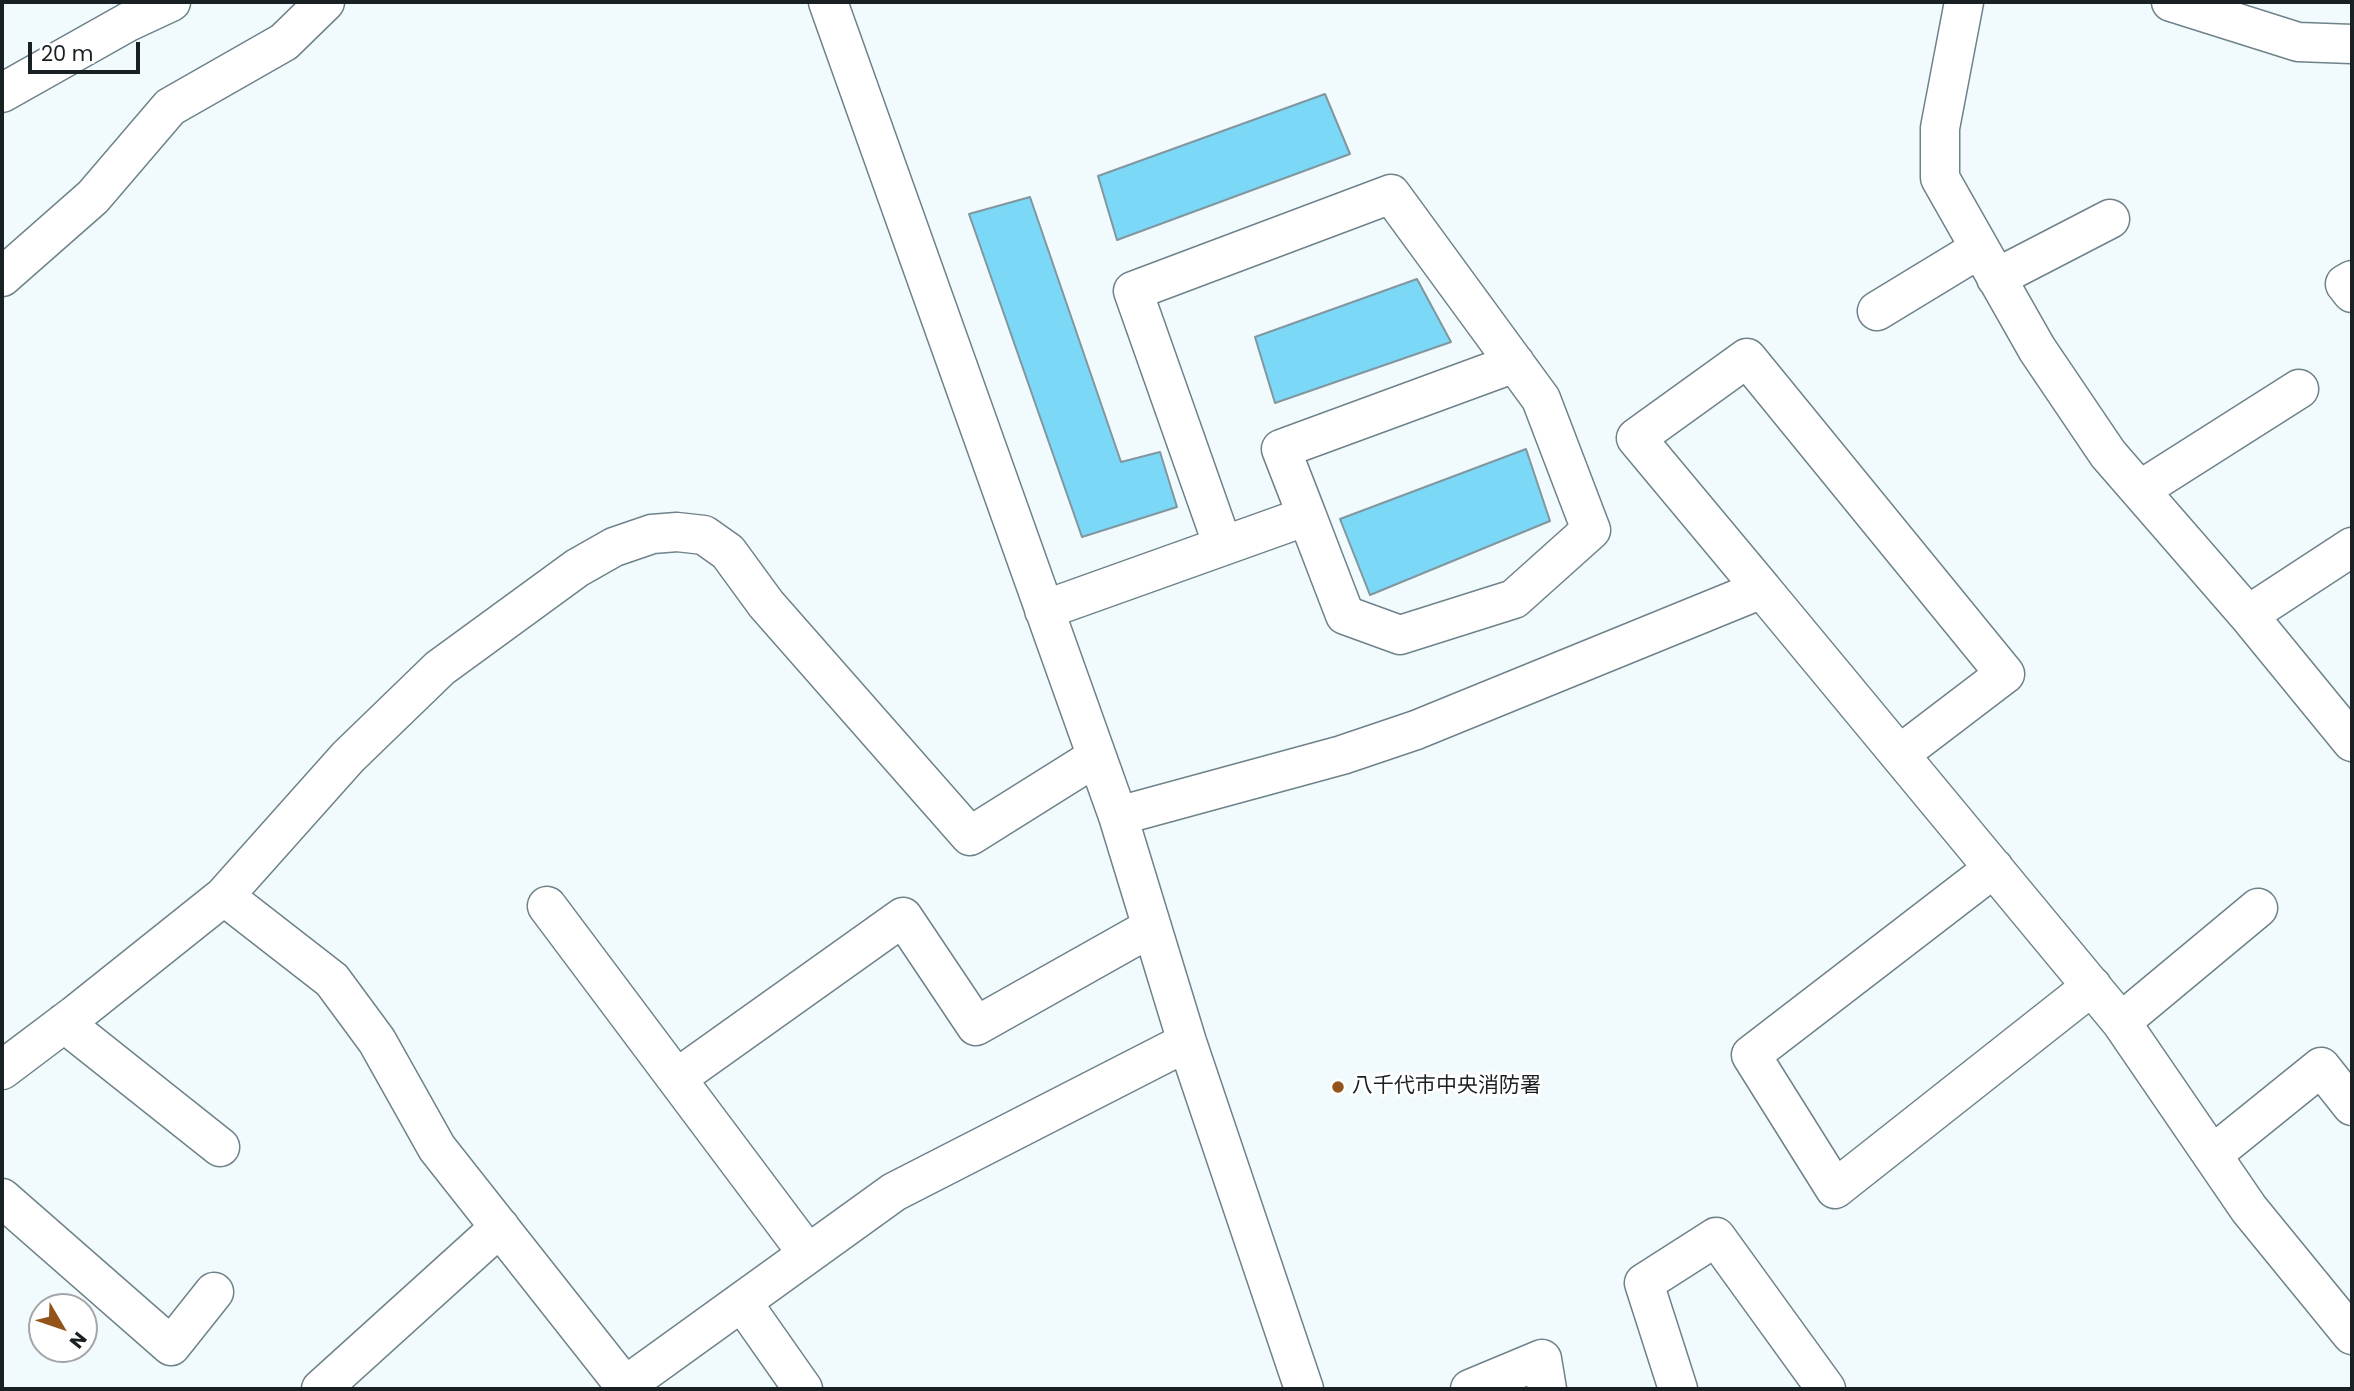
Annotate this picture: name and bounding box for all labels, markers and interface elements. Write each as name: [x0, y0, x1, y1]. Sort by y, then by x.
scale bar: [32, 28, 144, 72]
text: 20 m: [41, 39, 94, 68]
place label: 八千代市中央消防署: [1352, 1074, 1541, 1100]
marker: 八千代市中央消防署: [1330, 1079, 1346, 1095]
north arrow: [28, 1293, 98, 1363]
text: N: [63, 1326, 93, 1354]

